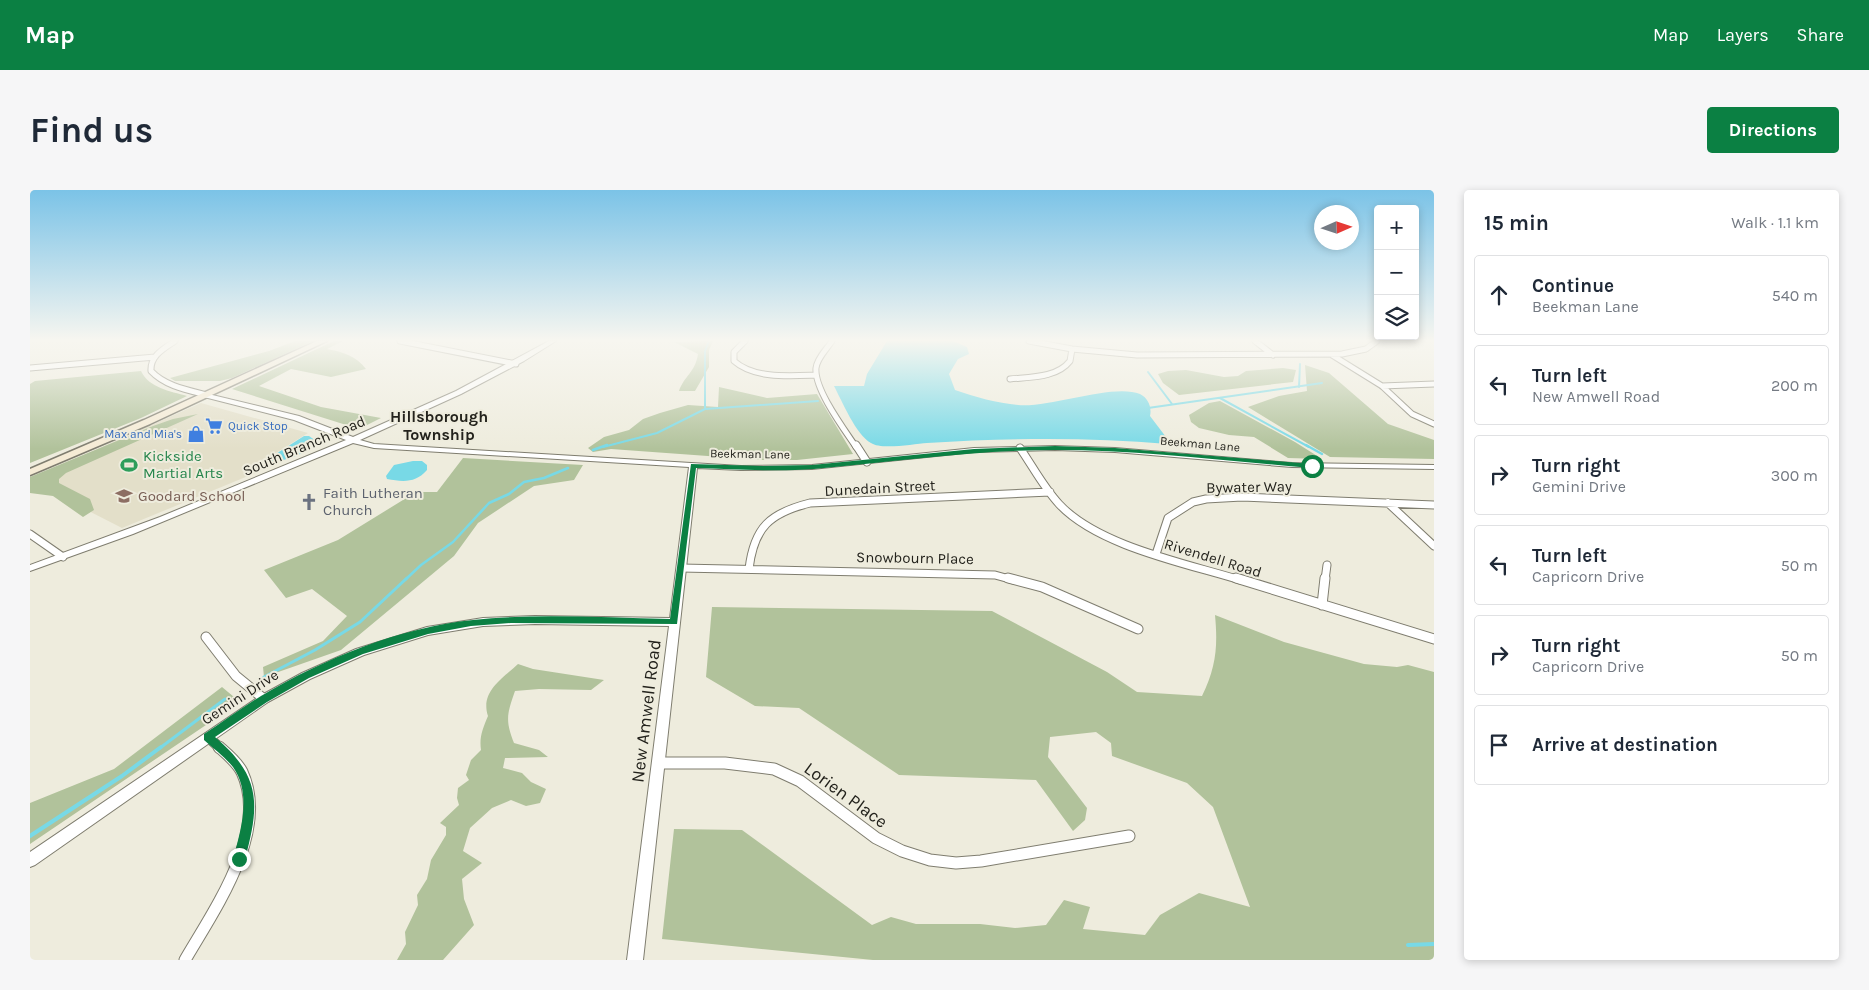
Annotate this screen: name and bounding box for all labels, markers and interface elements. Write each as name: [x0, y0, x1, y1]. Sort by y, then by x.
text: Map: [25, 21, 75, 49]
text: Map: [1653, 24, 1689, 46]
text: Layers: [1717, 24, 1769, 46]
text: Share: [1797, 24, 1844, 46]
button: Directions: [1707, 107, 1839, 153]
text: Find us: [30, 110, 153, 151]
north arrow: [1314, 205, 1359, 250]
map controls: [1374, 205, 1419, 340]
button: +: [1374, 205, 1419, 250]
text: 15 min: [1484, 211, 1549, 235]
text: Walk · 1.1 km: [1731, 213, 1819, 232]
button: −: [1374, 250, 1419, 295]
text: Continue: [1532, 275, 1614, 297]
icon: ahead: [1485, 281, 1513, 309]
text: 540 m: [1772, 286, 1818, 305]
button: layers: [1374, 295, 1419, 340]
text: Beekman Lane: [1532, 297, 1639, 316]
text: Turn left: [1532, 365, 1607, 387]
icon: left: [1485, 371, 1513, 399]
text: 200 m: [1771, 376, 1818, 395]
text: New Amwell Road: [1532, 387, 1660, 406]
district label: Hillsborough Township: [390, 407, 488, 444]
street label: South Branch Road: [240, 412, 368, 480]
supermarket icon: Quick Stop: [204, 416, 224, 436]
place label: Quick Stop: [228, 419, 288, 433]
shop icon: Max and Mia's: [186, 424, 206, 444]
place label: Max and Mia's: [104, 427, 182, 441]
street label: Beekman Lane: [1159, 434, 1241, 454]
street label: Beekman Lane: [710, 446, 790, 462]
place label: Kickside Martial Arts: [143, 447, 223, 482]
sports icon: Kickside Martial Arts: [119, 455, 139, 475]
route start: [1301, 455, 1324, 478]
text: Turn right: [1532, 455, 1621, 477]
icon: right: [1485, 461, 1513, 489]
text: 300 m: [1771, 466, 1818, 485]
street label: Dunedain Street: [824, 476, 936, 500]
street label: Bywater Way: [1206, 477, 1292, 497]
text: Gemini Drive: [1532, 477, 1626, 496]
place label: Faith Lutheran Church: [323, 484, 423, 519]
school or university icon: Goodard School: [114, 486, 134, 506]
place label: Goodard School: [138, 487, 246, 505]
church icon: Faith Lutheran Church: [299, 492, 319, 512]
street label: Rivendell Road: [1162, 535, 1264, 581]
text: Turn left: [1532, 545, 1607, 567]
street label: Snowbourn Place: [856, 548, 974, 568]
icon: left: [1485, 551, 1513, 579]
text: 50 m: [1781, 556, 1818, 575]
text: Capricorn Drive: [1532, 567, 1644, 586]
text: Turn right: [1532, 635, 1621, 657]
street label: New Amwell Road: [626, 638, 666, 784]
icon: right: [1485, 641, 1513, 669]
text: 50 m: [1781, 646, 1818, 665]
text: Capricorn Drive: [1532, 657, 1644, 676]
street label: Gemini Drive: [198, 665, 282, 729]
icon: arrive: [1485, 731, 1513, 759]
text: Arrive at destination: [1532, 734, 1718, 756]
street label: Lorien Place: [800, 757, 892, 833]
route end: [228, 848, 251, 871]

